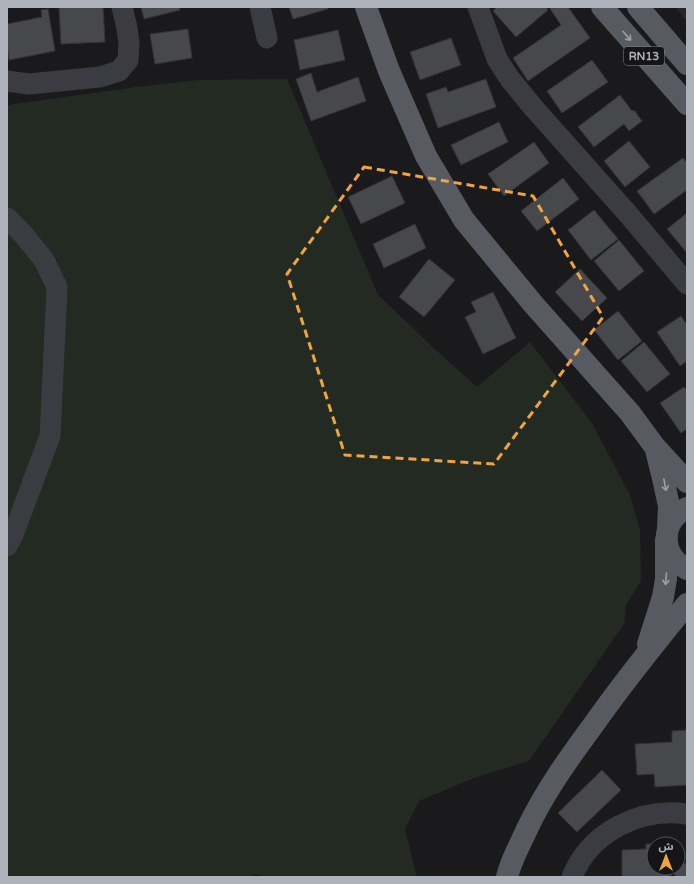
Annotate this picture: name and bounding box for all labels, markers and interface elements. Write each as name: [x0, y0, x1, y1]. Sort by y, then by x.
one-way arrow: [623, 31, 632, 42]
road number: RN13: [624, 47, 664, 65]
one-way arrow: [661, 478, 669, 491]
one-way arrow: [662, 572, 669, 585]
north arrow: [646, 836, 686, 876]
text: ش: [658, 840, 674, 853]

